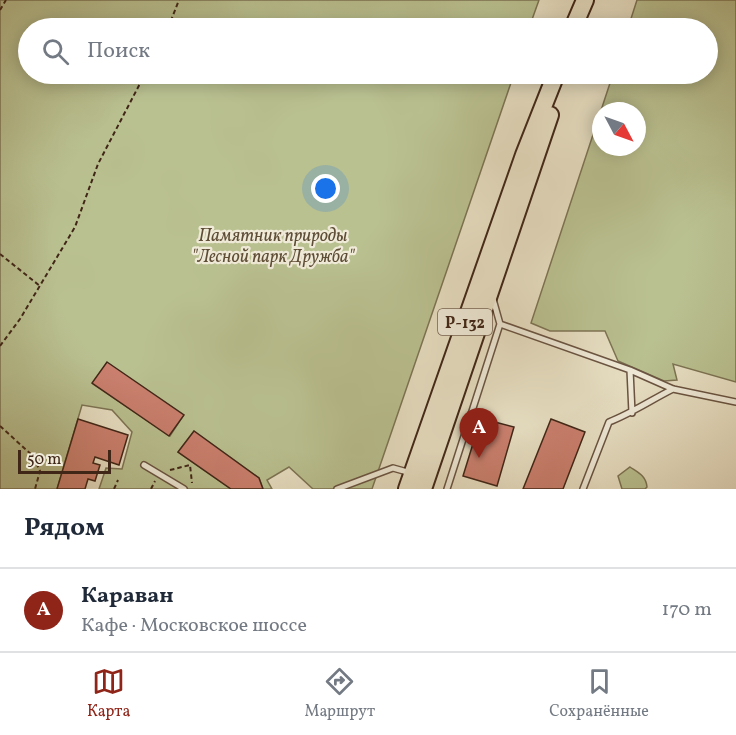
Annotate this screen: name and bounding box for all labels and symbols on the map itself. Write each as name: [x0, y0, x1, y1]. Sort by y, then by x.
north arrow: [592, 102, 646, 156]
your location: [311, 174, 340, 203]
park label: Памятник природы "Лесной парк Дружба": [191, 224, 356, 270]
road number: Р-132: [438, 309, 492, 335]
pin: A: [460, 408, 498, 458]
scale bar: [18, 447, 111, 474]

